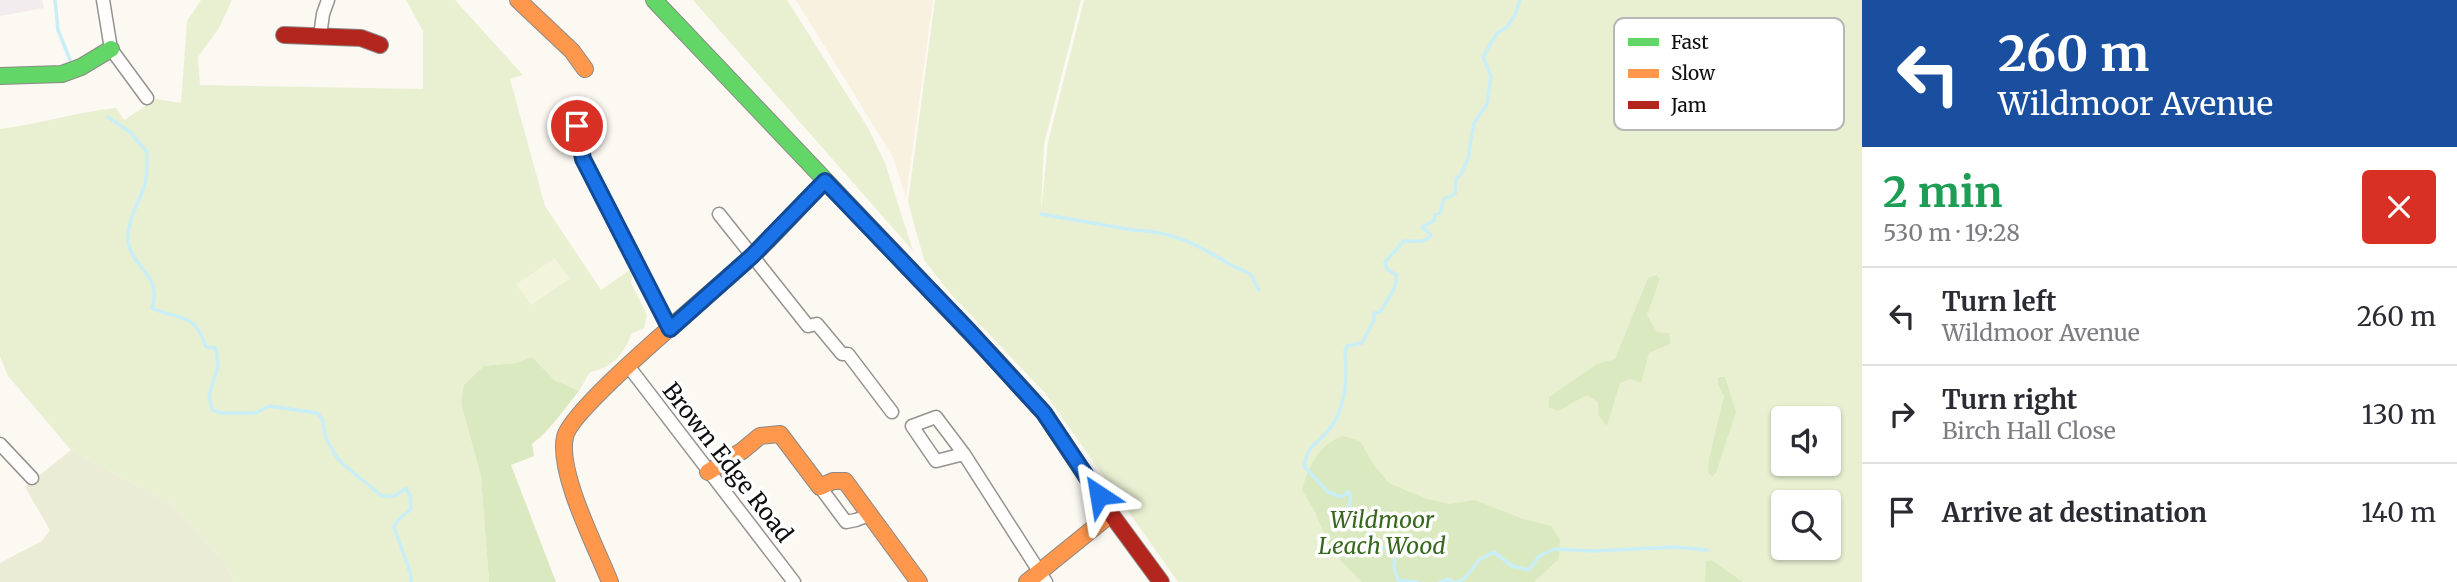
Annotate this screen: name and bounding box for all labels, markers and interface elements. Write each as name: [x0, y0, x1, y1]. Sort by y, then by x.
legend: [1614, 18, 1844, 130]
text: 260 m: [1998, 23, 2149, 84]
icon: left: [1883, 28, 1974, 119]
text: Fast: [1671, 30, 1709, 54]
text: Slow: [1671, 61, 1716, 85]
text: Wildmoor Avenue: [1998, 84, 2273, 124]
text: Jam: [1670, 93, 1707, 117]
pin: [547, 96, 607, 156]
icon: arrive: [558, 107, 596, 145]
text: 2 min: [1883, 166, 2003, 218]
button: close: [2362, 170, 2436, 244]
text: 530 m · 19:28: [1883, 218, 2020, 247]
text: Turn left: [1942, 285, 2056, 318]
icon: left: [1883, 297, 1921, 335]
text: 260 m: [2357, 300, 2436, 333]
text: Wildmoor Avenue: [1942, 318, 2140, 347]
street label: Brown Edge Road: [657, 376, 799, 548]
text: Turn right: [1942, 383, 2077, 416]
icon: right: [1883, 395, 1921, 433]
text: 130 m: [2362, 398, 2436, 431]
map controls: [1771, 406, 1841, 560]
button: sound: [1771, 406, 1841, 476]
text: Birch Hall Close: [1942, 416, 2116, 445]
position arrow: [1062, 458, 1136, 532]
button: search: [1771, 490, 1841, 560]
icon: arrive: [1883, 493, 1921, 531]
text: Arrive at destination: [1942, 496, 2207, 529]
text: 140 m: [2361, 496, 2436, 529]
park label: Wildmoor Leach Wood: [1318, 505, 1446, 560]

